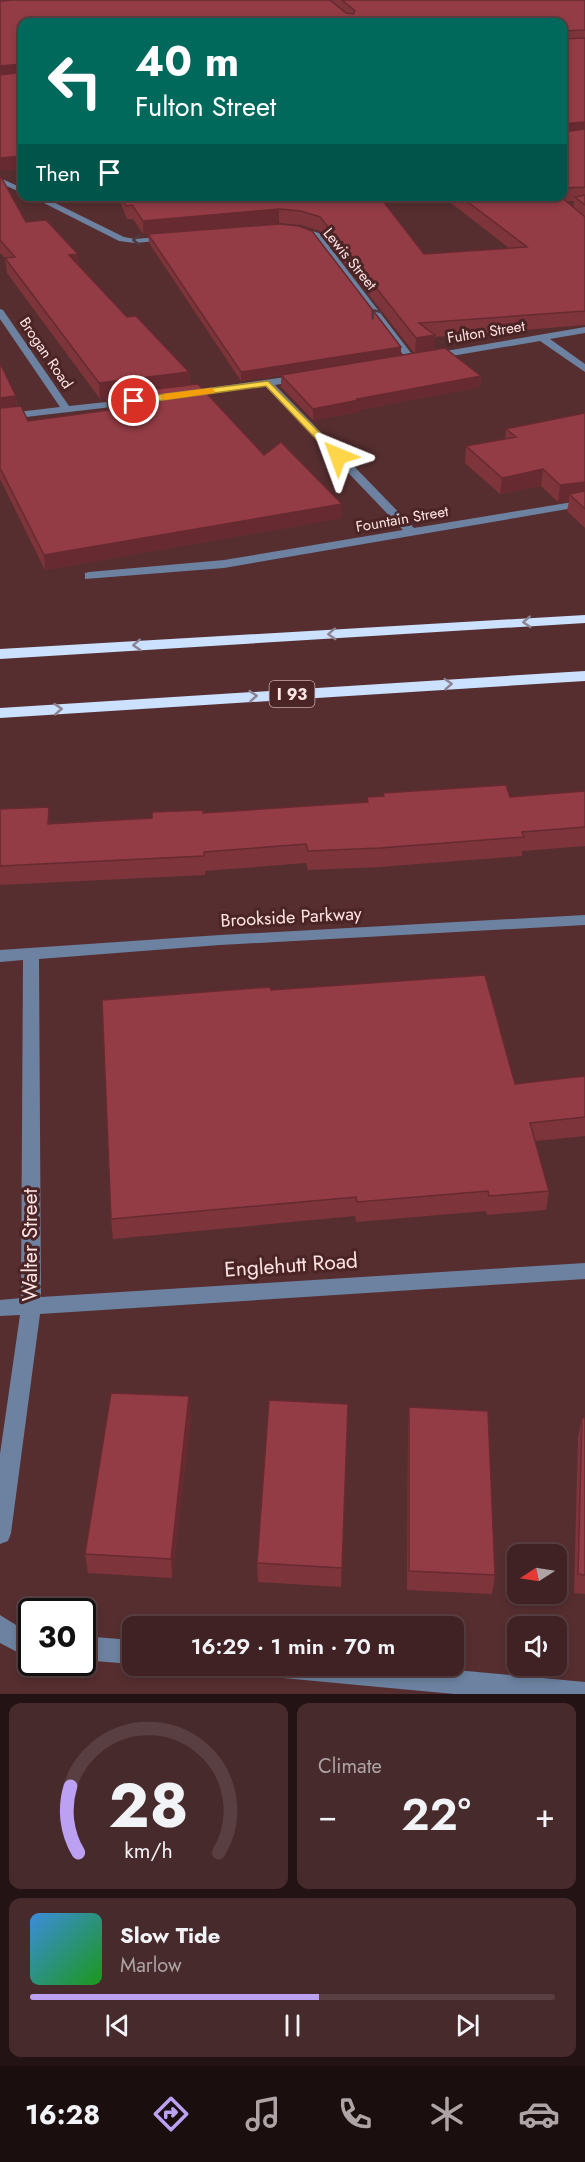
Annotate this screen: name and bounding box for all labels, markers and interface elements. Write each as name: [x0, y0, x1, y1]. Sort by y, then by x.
text: 40 m: [135, 31, 239, 92]
icon: left: [36, 42, 114, 120]
text: Fulton Street: [135, 87, 276, 126]
icon: arrive: [93, 156, 126, 189]
text: Then: [36, 157, 81, 189]
street label: Lewis Street: [318, 223, 382, 295]
one-way arrow: [133, 234, 142, 246]
one-way arrow: [372, 309, 383, 320]
street label: Brogan Road: [14, 313, 78, 393]
street label: Fulton Street: [446, 315, 527, 349]
pin: [108, 375, 159, 426]
icon: arrive: [117, 384, 150, 417]
position arrow: [306, 424, 370, 488]
street label: Fountain Street: [354, 500, 451, 538]
one-way arrow: [522, 615, 531, 628]
one-way arrow: [327, 627, 336, 640]
one-way arrow: [133, 639, 142, 652]
one-way arrow: [443, 678, 452, 691]
road number: I 93: [270, 681, 314, 707]
one-way arrow: [248, 690, 257, 703]
one-way arrow: [54, 703, 63, 716]
street label: Brookside Parkway: [220, 900, 362, 934]
street label: Walter Street: [15, 1188, 45, 1302]
street label: Englehutt Road: [223, 1245, 359, 1285]
north arrow: [507, 1544, 567, 1604]
map controls: [507, 1544, 567, 1676]
speed limit sign: 30: [18, 1598, 96, 1676]
button: sound: [507, 1616, 567, 1676]
text: 16:29 · 1 min · 70 m: [191, 1630, 395, 1662]
text: Climate: [318, 1752, 382, 1781]
text: 28: [108, 1760, 189, 1850]
text: 22°: [401, 1782, 471, 1847]
text: −: [318, 1792, 337, 1839]
text: +: [535, 1792, 555, 1839]
text: km/h: [124, 1835, 173, 1866]
text: Slow Tide: [120, 1919, 220, 1951]
text: Marlow: [120, 1951, 182, 1980]
icon: previous: [101, 2009, 134, 2042]
icon: pause: [276, 2009, 309, 2042]
icon: next: [451, 2009, 484, 2042]
icon: directions: [150, 2093, 192, 2135]
icon: music: [242, 2093, 284, 2135]
icon: phone: [334, 2093, 376, 2135]
icon: climate: [426, 2093, 468, 2135]
icon: car: [518, 2093, 560, 2135]
text: 16:28: [25, 2095, 100, 2134]

